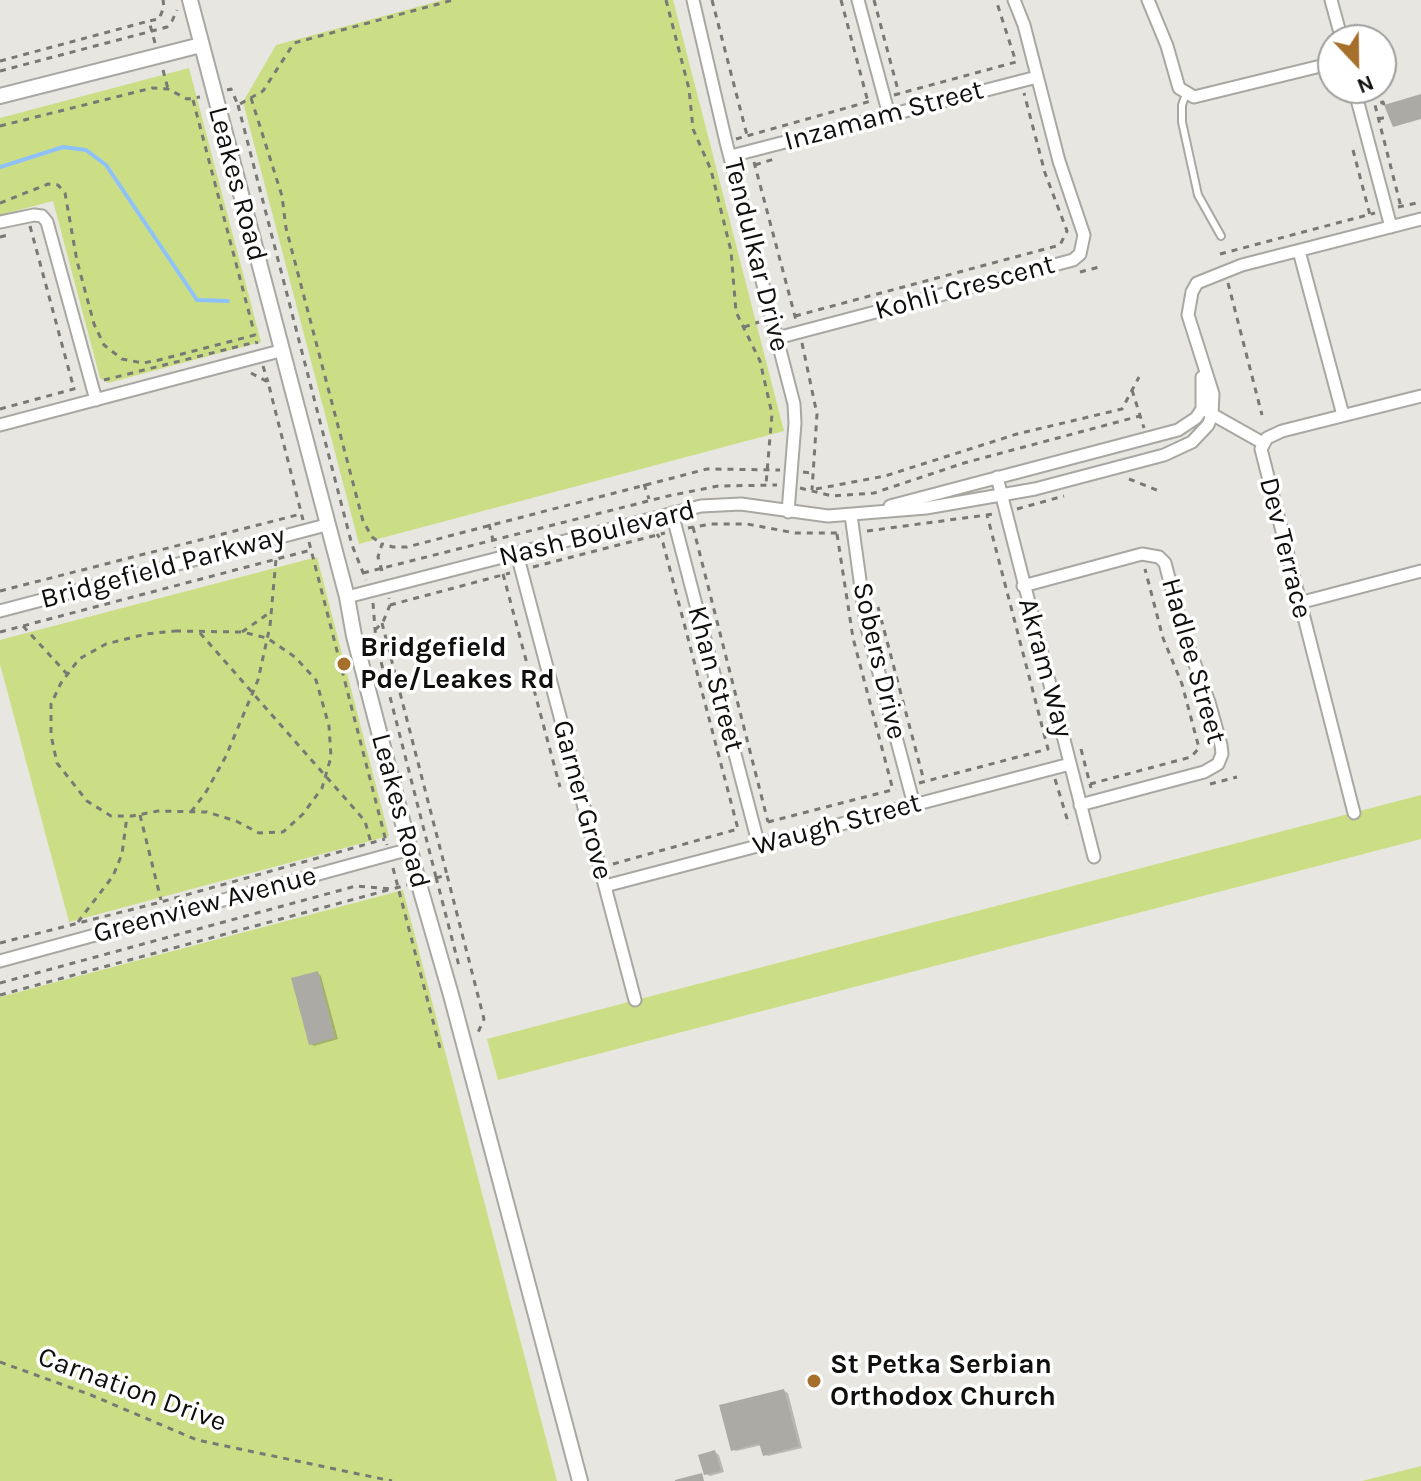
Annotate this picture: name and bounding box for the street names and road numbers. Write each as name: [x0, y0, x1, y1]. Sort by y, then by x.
street label: Inzamam Street: [781, 73, 987, 159]
street label: Leakes Road: [200, 103, 274, 265]
street label: Tendulkar Drive: [716, 155, 796, 355]
street label: Kohli Crescent: [871, 248, 1059, 328]
street label: Dev Terrace: [1251, 474, 1319, 622]
street label: Nash Boulevard: [495, 493, 699, 575]
street label: Bridgefield Parkway: [37, 519, 289, 617]
street label: Hadlee Street: [1153, 574, 1233, 748]
street label: Sobers Drive: [845, 579, 913, 743]
street label: Akram Way: [1010, 595, 1080, 741]
street label: Khan Street: [679, 602, 751, 756]
street label: Garner Grove: [545, 717, 619, 883]
street label: Leakes Road: [363, 730, 437, 892]
street label: Waugh Street: [749, 786, 925, 864]
street label: Greenview Avenue: [90, 859, 320, 951]
street label: Carnation Drive: [33, 1340, 231, 1440]

